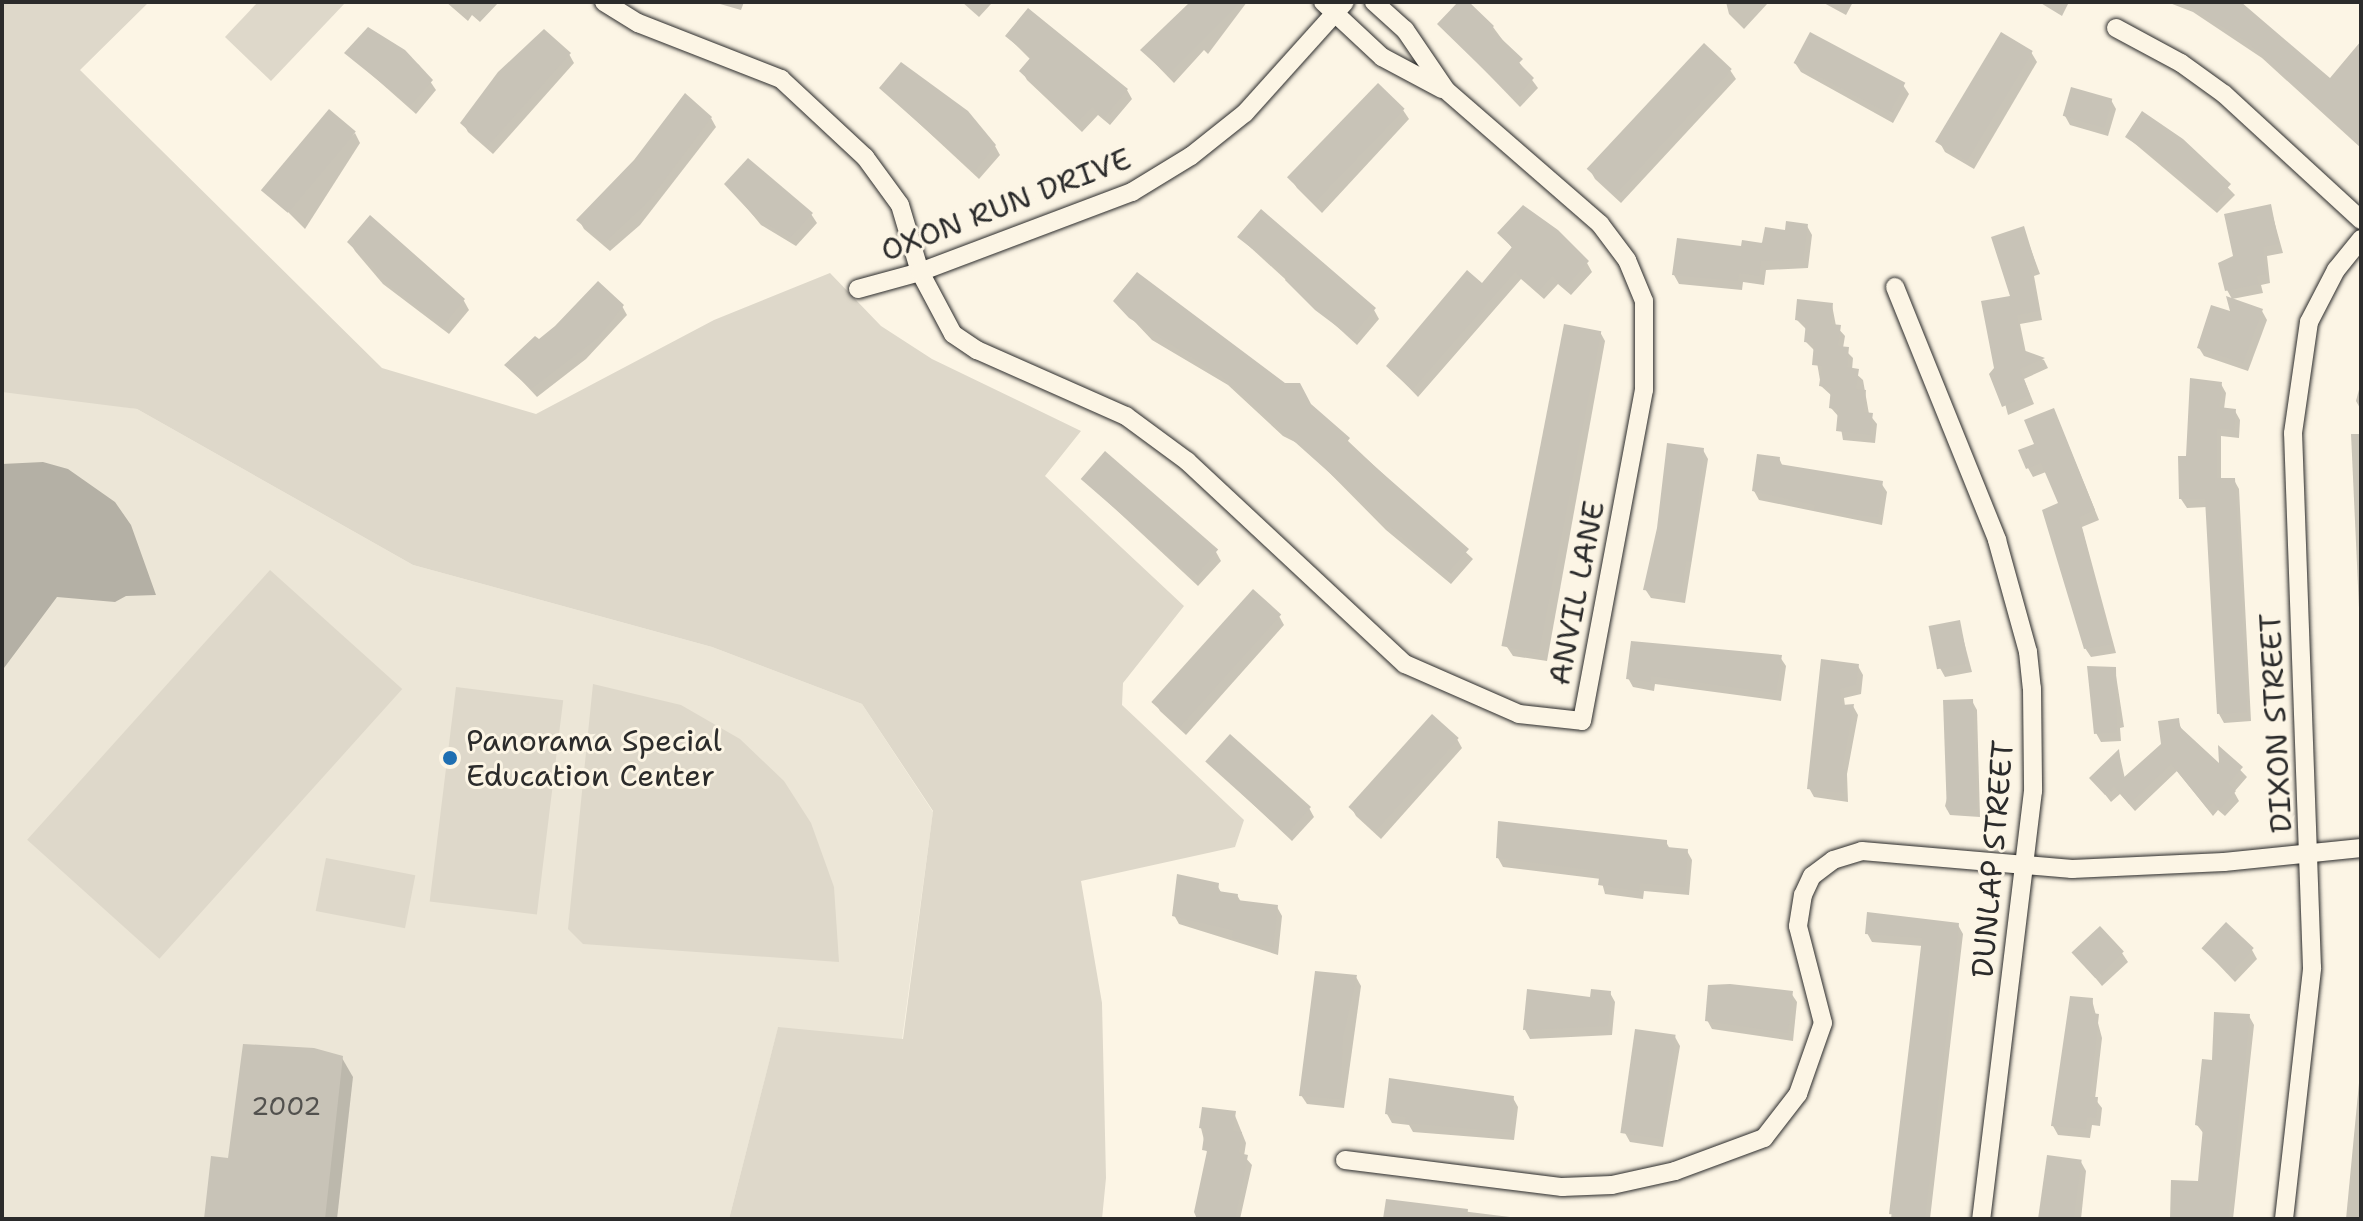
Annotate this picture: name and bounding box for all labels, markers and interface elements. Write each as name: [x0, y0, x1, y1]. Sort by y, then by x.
street label: OXON RUN DRIVE: [876, 141, 1136, 269]
street label: ANVIL LANE: [1542, 498, 1612, 688]
street label: DIXON STREET: [2252, 612, 2300, 834]
place label: Panorama Special Education Center: [466, 723, 722, 794]
street label: DUNLAP STREET: [1965, 739, 2021, 979]
marker: Panorama Special Education Center: [441, 749, 459, 767]
house number: 2002: [251, 1090, 321, 1122]

